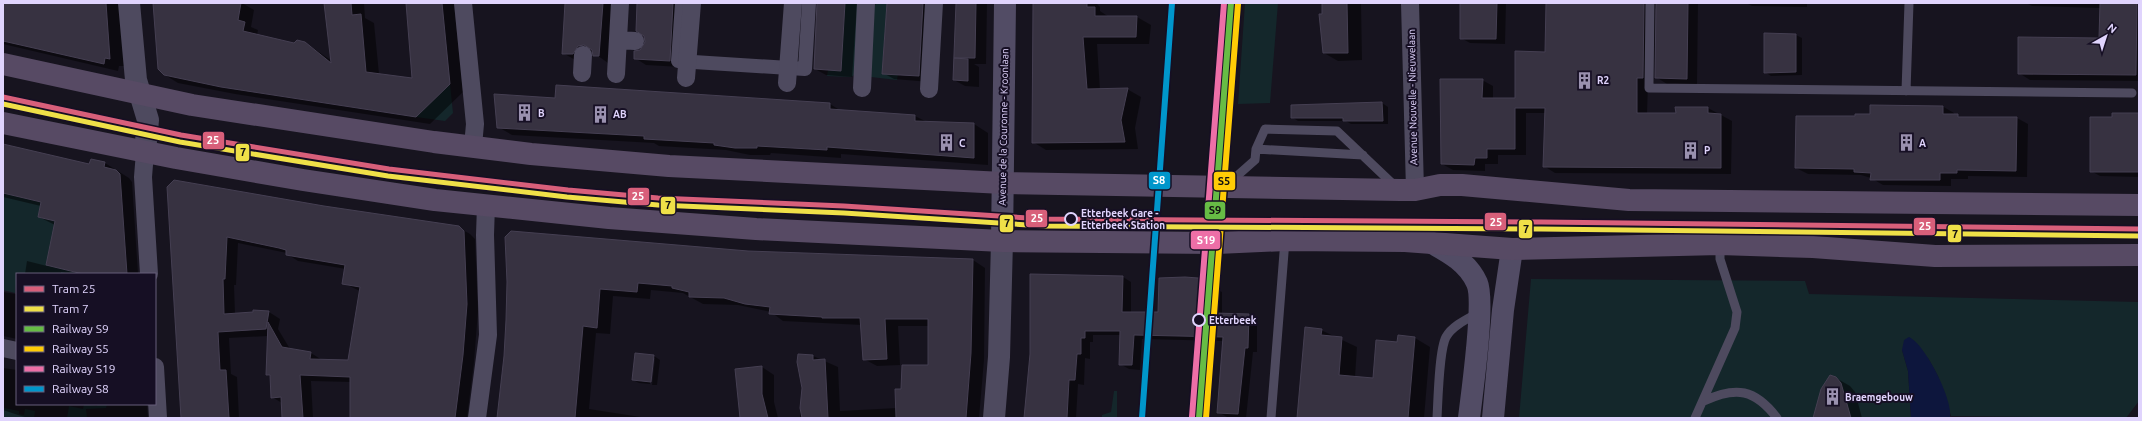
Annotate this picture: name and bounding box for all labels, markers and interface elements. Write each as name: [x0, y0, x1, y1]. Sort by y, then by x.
north arrow: [2086, 16, 2126, 56]
text: N: [2105, 21, 2119, 35]
street label: Avenue Nouvelle - Nieuwelaan: [1406, 29, 1419, 165]
street label: Avenue de la Couronne - Kroonlaan: [997, 48, 1010, 206]
building icon: R2: [1574, 70, 1594, 90]
place label: R2: [1597, 75, 1610, 86]
building icon: B: [515, 103, 535, 123]
building icon: AB: [590, 104, 610, 124]
place label: B: [538, 108, 545, 119]
place label: AB: [613, 109, 627, 120]
line badge: 25: [202, 131, 225, 150]
building icon: C: [936, 133, 956, 153]
building icon: A: [1896, 133, 1916, 153]
text: 25: [207, 134, 219, 146]
place label: C: [959, 138, 966, 149]
place label: A: [1919, 138, 1926, 149]
building icon: P: [1681, 140, 1701, 160]
line badge: 7: [235, 143, 250, 162]
place label: P: [1704, 145, 1710, 156]
text: 7: [240, 146, 246, 158]
line badge: S8: [1148, 171, 1171, 190]
line badge: S5: [1213, 171, 1236, 191]
text: S8: [1153, 174, 1165, 186]
text: S5: [1218, 175, 1230, 187]
line badge: 25: [627, 187, 650, 206]
text: 25: [632, 190, 644, 202]
line badge: 7: [660, 196, 676, 215]
text: 7: [665, 199, 671, 211]
line badge: S9: [1204, 201, 1226, 220]
text: S9: [1209, 204, 1221, 216]
place label: Etterbeek Gare - Etterbeek Station: [1081, 208, 1165, 231]
line badge: 25: [1025, 209, 1048, 228]
text: 25: [1031, 212, 1043, 224]
marker: Etterbeek Gare - Etterbeek Station: [1064, 212, 1078, 226]
line badge: 25: [1484, 212, 1507, 231]
line badge: 7: [999, 214, 1014, 233]
text: 25: [1490, 216, 1502, 228]
text: 7: [1004, 217, 1010, 229]
line badge: 25: [1913, 217, 1936, 236]
line badge: 7: [1518, 219, 1533, 239]
text: 25: [1919, 220, 1931, 232]
text: 7: [1523, 223, 1529, 235]
line badge: 7: [1947, 224, 1962, 243]
text: 7: [1952, 228, 1958, 240]
line badge: S19: [1190, 230, 1221, 250]
text: S19: [1197, 234, 1215, 246]
legend: [16, 273, 156, 405]
text: Tram 25: [52, 282, 96, 295]
text: Tram 7: [52, 302, 89, 315]
marker: Etterbeek: [1192, 313, 1206, 327]
place label: Etterbeek: [1209, 315, 1257, 326]
text: Railway S9: [52, 322, 109, 335]
text: Railway S5: [52, 342, 109, 355]
text: Railway S19: [52, 362, 115, 375]
text: Railway S8: [52, 382, 109, 395]
building icon: Braemgebouw: [1822, 387, 1842, 407]
place label: Braemgebouw: [1845, 392, 1913, 403]

